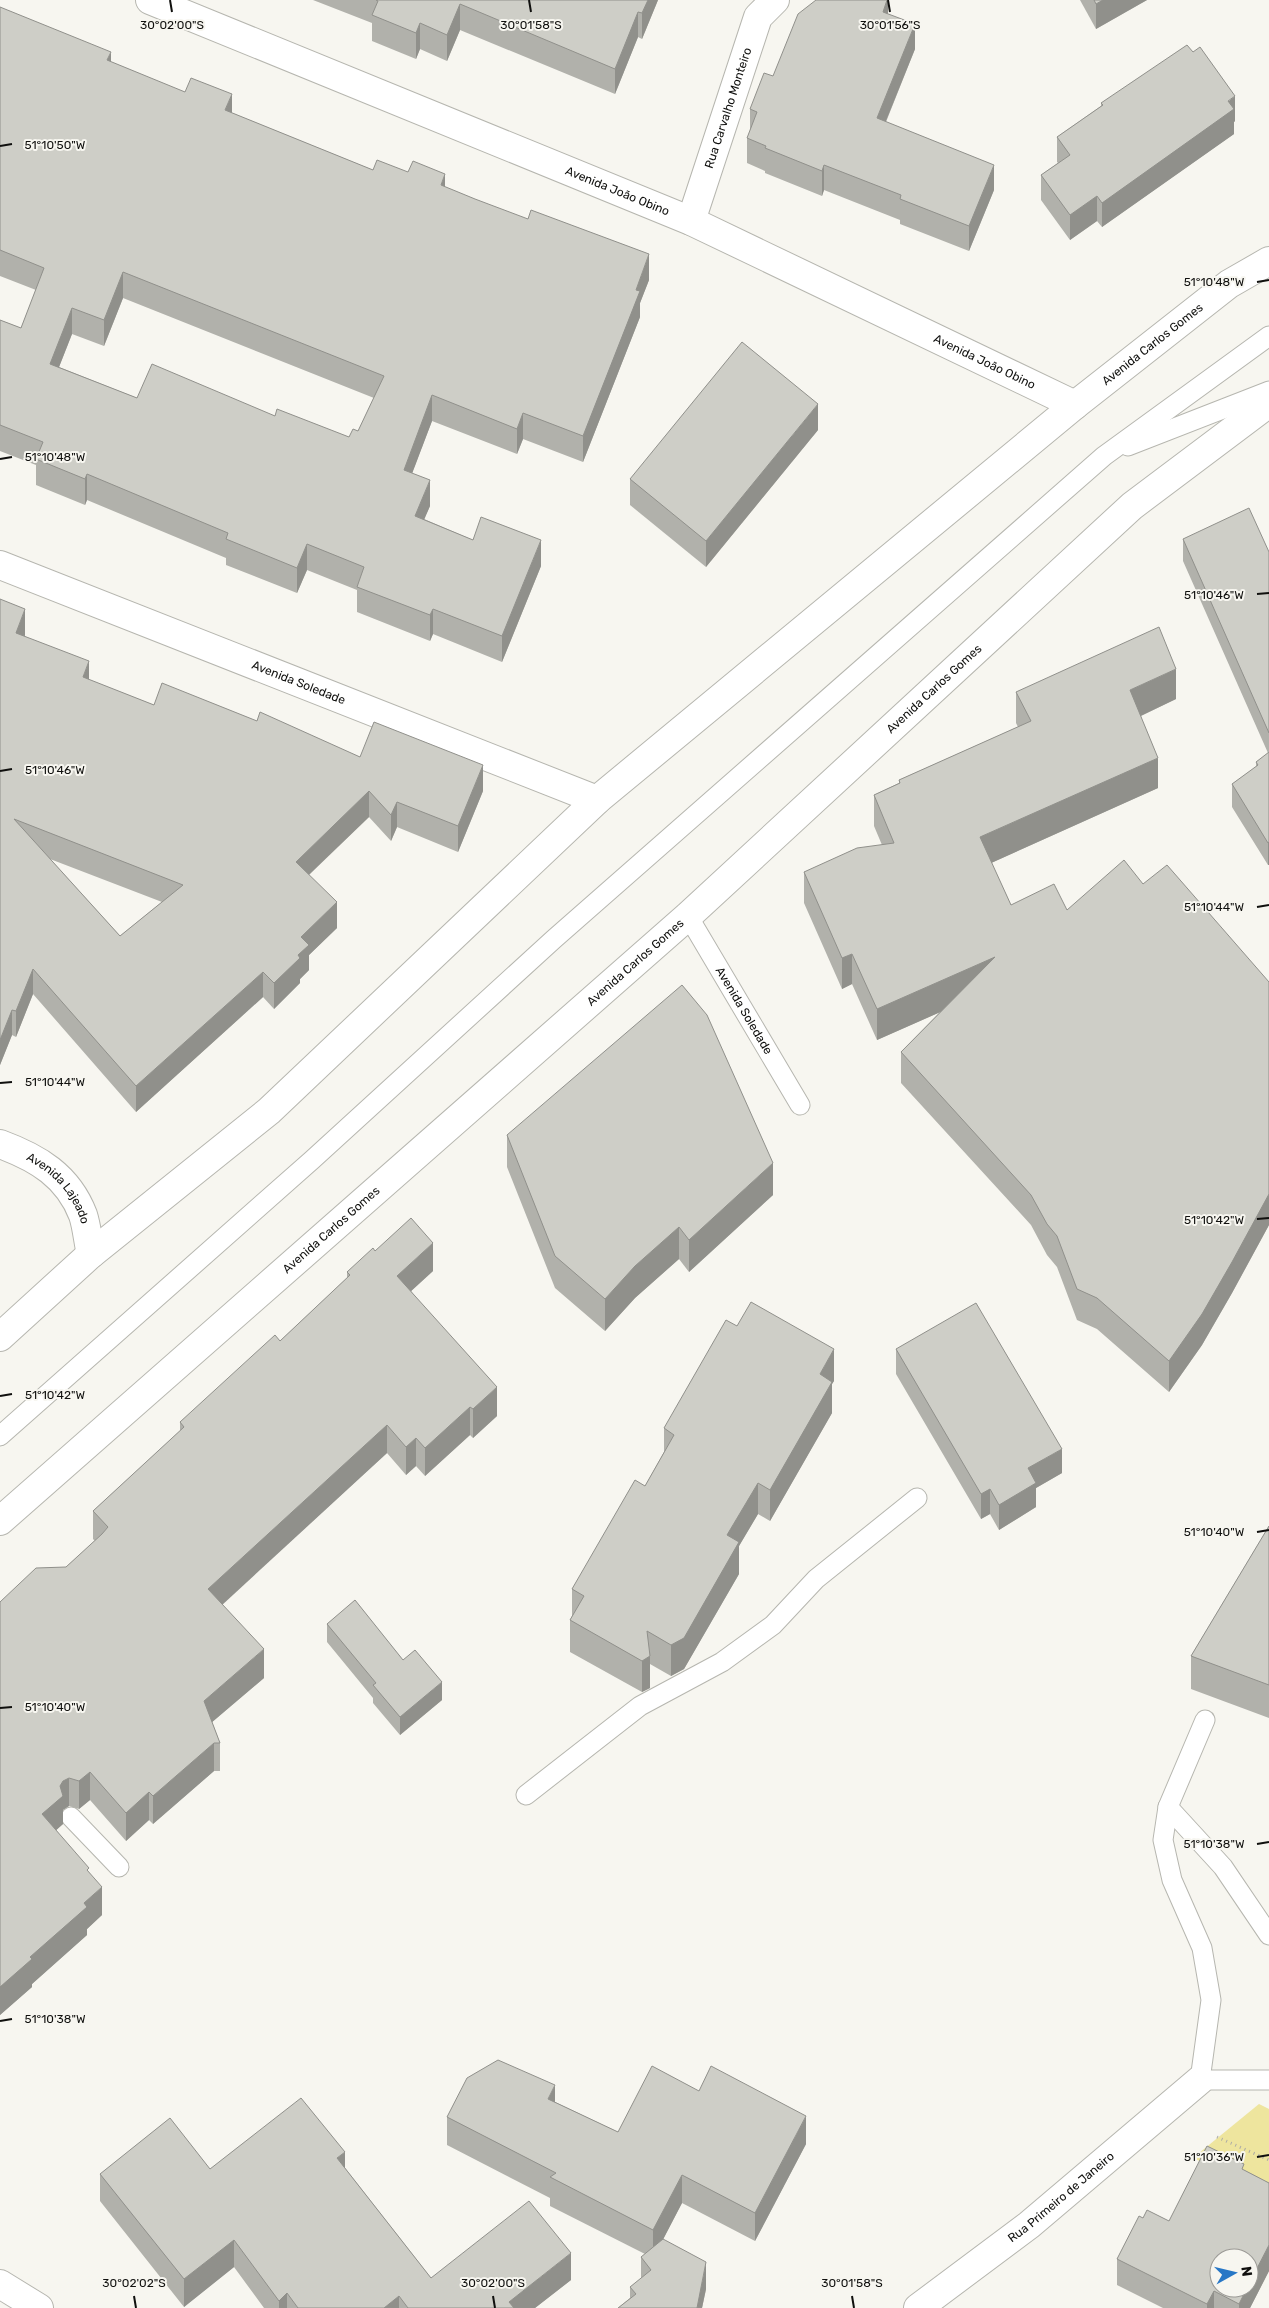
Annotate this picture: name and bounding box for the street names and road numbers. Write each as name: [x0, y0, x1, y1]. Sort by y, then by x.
street label: Rua Carvalho Monteiro: [702, 46, 755, 170]
street label: Avenida João Obino: [563, 163, 672, 218]
street label: Avenida Carlos Gomes: [1099, 300, 1206, 388]
street label: Avenida João Obino: [932, 331, 1038, 392]
street label: Avenida Carlos Gomes: [884, 641, 984, 736]
street label: Avenida Soledade: [250, 658, 348, 707]
street label: Avenida Carlos Gomes: [584, 916, 687, 1009]
street label: Avenida Soledade: [713, 964, 776, 1057]
street label: Avenida Lajeado: [24, 1150, 92, 1225]
street label: Avenida Carlos Gomes: [280, 1183, 383, 1276]
street label: Rua Primeiro de Janeiro: [1005, 2149, 1117, 2245]

